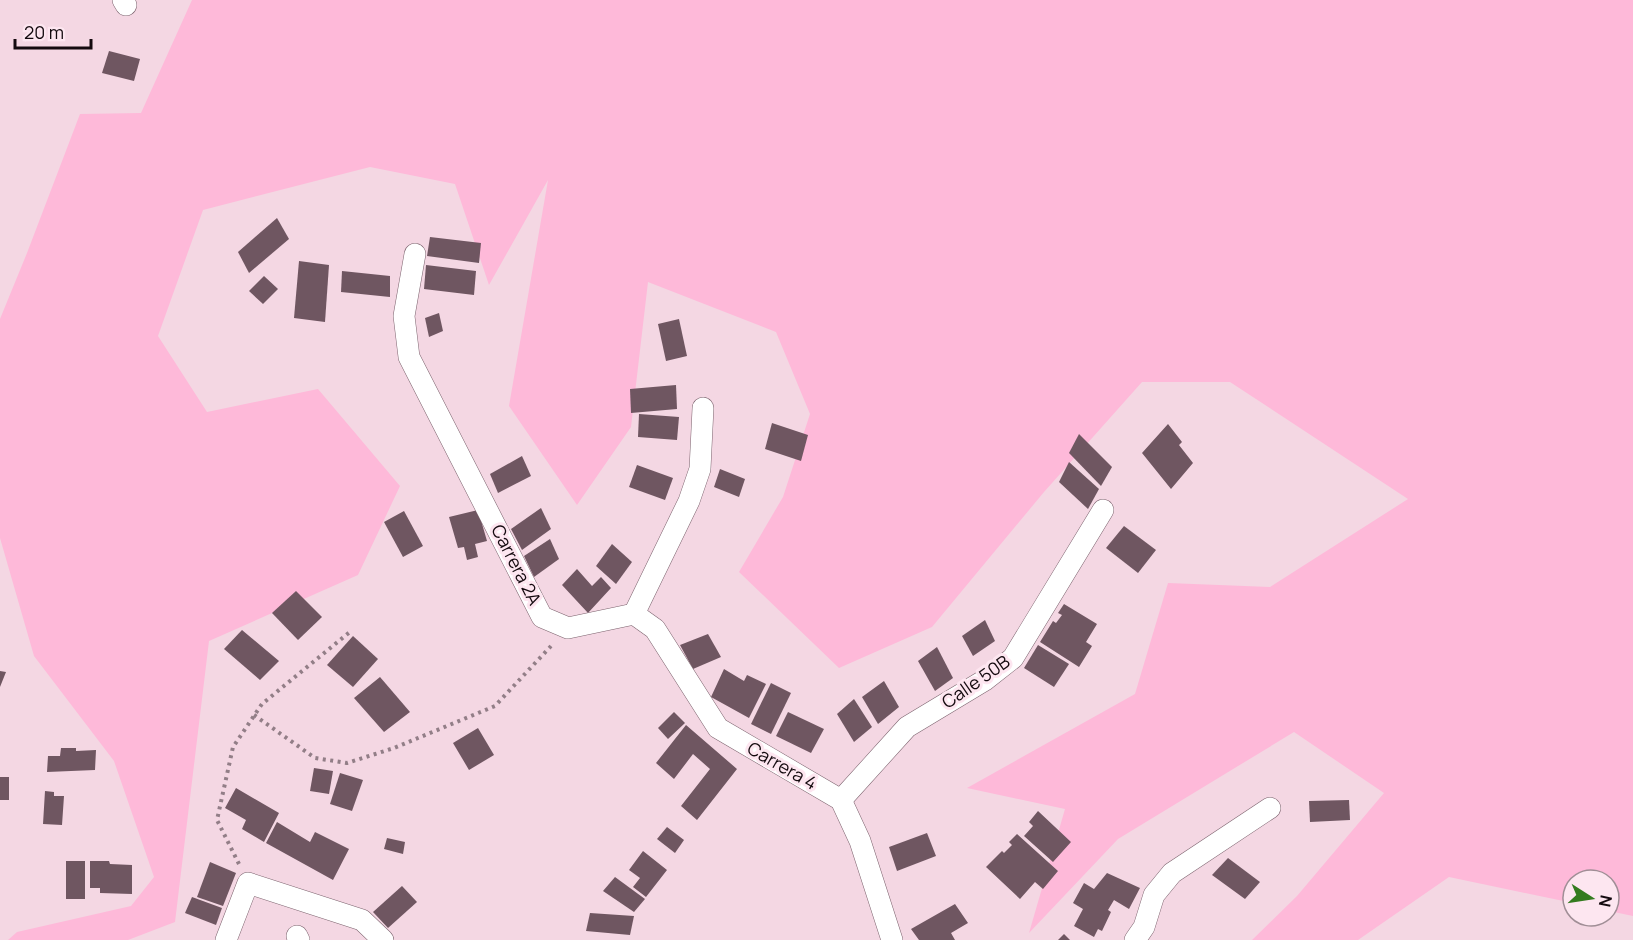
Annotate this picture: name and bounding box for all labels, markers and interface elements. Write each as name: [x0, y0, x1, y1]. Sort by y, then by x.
scale bar: [15, 12, 92, 50]
text: 20 m: [24, 20, 64, 44]
street label: Carrera 2A: [486, 520, 548, 609]
street label: Calle 50B: [937, 649, 1014, 713]
street label: Carrera 4: [743, 736, 822, 795]
north arrow: [1561, 868, 1621, 928]
text: N: [1594, 893, 1618, 909]

